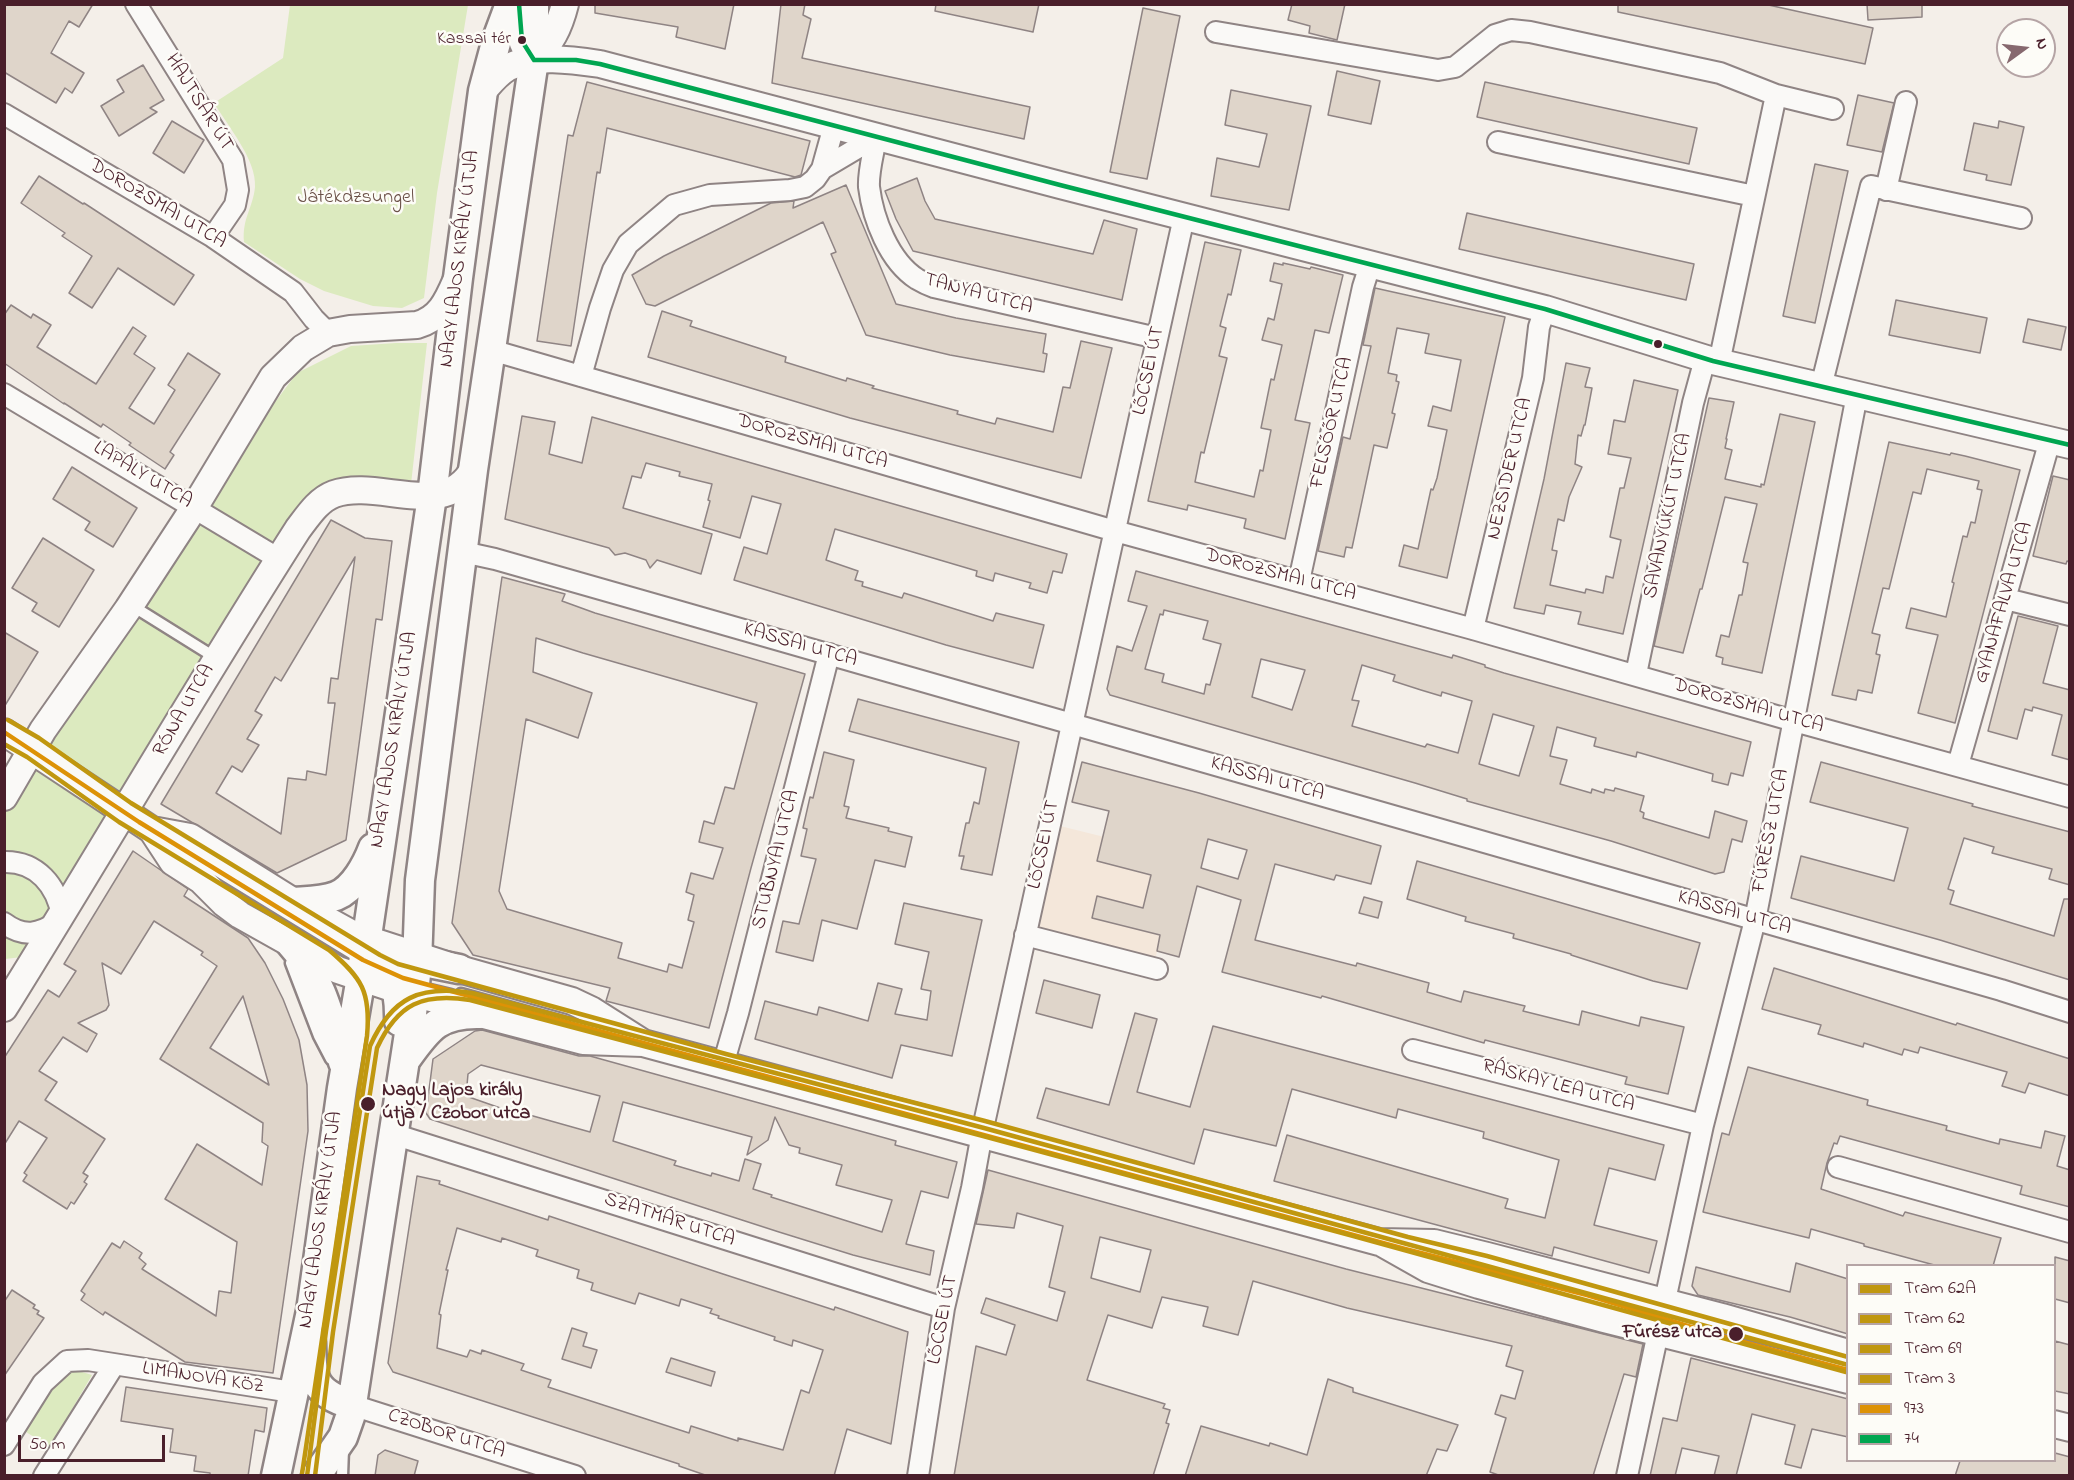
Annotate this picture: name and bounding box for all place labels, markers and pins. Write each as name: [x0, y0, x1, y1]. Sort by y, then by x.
place label: Kassai tér: [437, 29, 511, 51]
marker: Kassai tér: [516, 34, 528, 46]
unlabelled marker: [1652, 338, 1664, 350]
place label: Nagy Lajos király útja / Czobor utca: [382, 1080, 530, 1127]
marker: Nagy Lajos király útja / Czobor utca: [359, 1095, 377, 1113]
place label: Fűrész utca: [1623, 1322, 1722, 1346]
marker: Fűrész utca: [1727, 1325, 1745, 1343]

